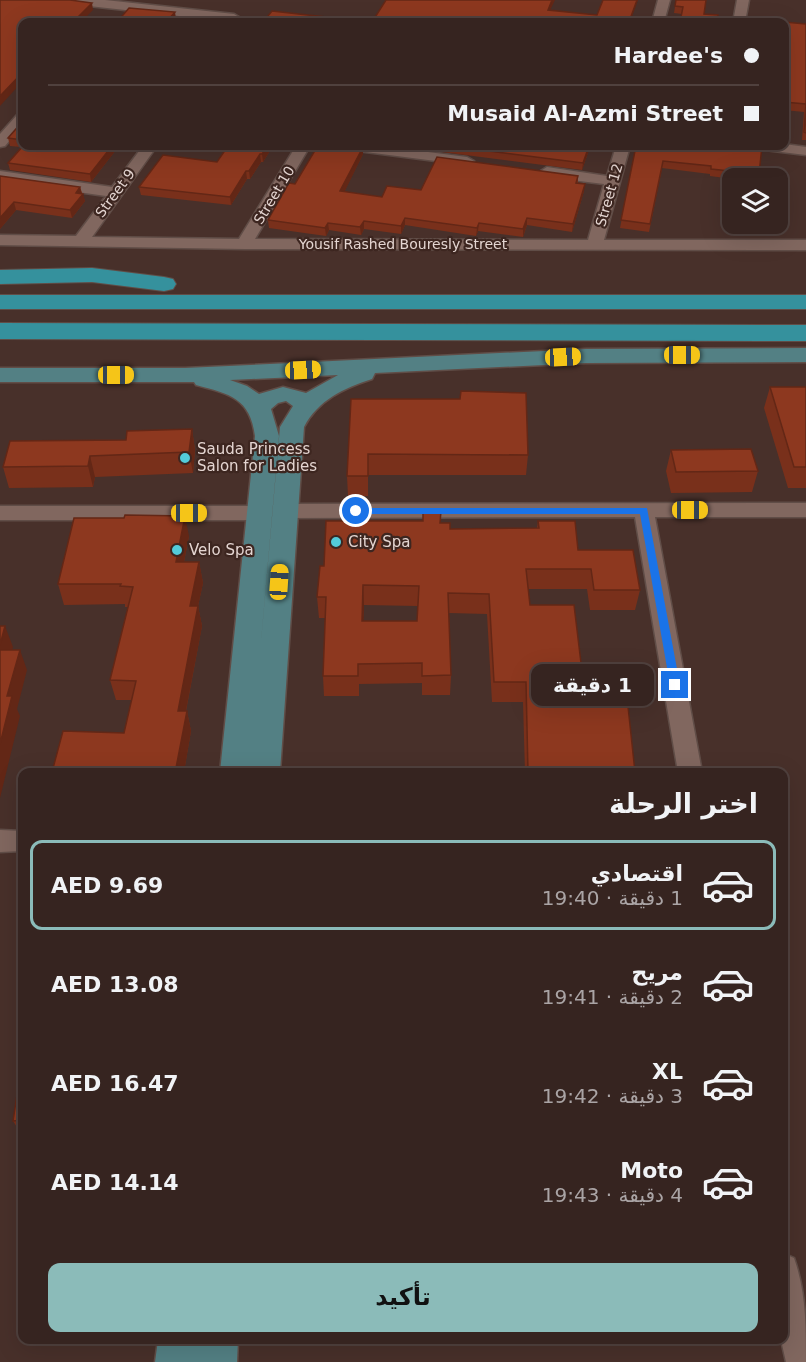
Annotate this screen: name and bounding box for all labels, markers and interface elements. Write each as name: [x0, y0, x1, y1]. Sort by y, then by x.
text: Hardee's: [613, 43, 723, 68]
text: Musaid Al-Azmi Street: [447, 101, 723, 126]
street label: Street 12: [592, 162, 626, 228]
street label: Street 10: [250, 163, 298, 227]
street label: Street 9: [92, 166, 138, 220]
map controls: [722, 168, 788, 234]
button: layers: [722, 168, 788, 234]
street label: Yousif Rashed Bouresly Street: [298, 236, 508, 252]
car: [664, 346, 700, 364]
car: [545, 347, 581, 367]
car: [285, 360, 321, 380]
car: [98, 366, 134, 384]
place label: Sauda Princess Salon for Ladies: [197, 440, 317, 475]
marker: Sauda Princess Salon for Ladies: [178, 451, 192, 465]
route start: [342, 497, 369, 524]
car: [672, 501, 708, 519]
car: [171, 504, 207, 522]
place label: City Spa: [348, 533, 410, 551]
marker: City Spa: [329, 535, 343, 549]
place label: Velo Spa: [189, 541, 254, 559]
marker: Velo Spa: [170, 543, 184, 557]
car: [269, 563, 289, 601]
callout: 1 دقيقة: [531, 664, 654, 706]
route end: [661, 671, 688, 698]
text: 1 دقيقة: [553, 673, 632, 697]
text: اختر الرحلة: [609, 788, 758, 819]
icon: car: [701, 858, 755, 912]
text: اقتصادي: [591, 861, 683, 886]
text: AED 9.69: [51, 873, 163, 898]
text: 1 دقيقة · 19:40: [542, 886, 683, 910]
icon: car: [701, 957, 755, 1011]
text: مريح: [632, 960, 683, 985]
text: AED 13.08: [51, 972, 179, 997]
text: 2 دقيقة · 19:41: [542, 985, 683, 1009]
icon: car: [701, 1056, 755, 1110]
text: XL: [652, 1059, 683, 1084]
text: AED 16.47: [51, 1071, 179, 1096]
text: 3 دقيقة · 19:42: [542, 1084, 683, 1108]
icon: car: [701, 1155, 755, 1209]
text: Moto: [620, 1158, 683, 1183]
text: AED 14.14: [51, 1170, 179, 1195]
text: 4 دقيقة · 19:43: [542, 1183, 683, 1207]
button: تأكيد: [48, 1263, 758, 1332]

